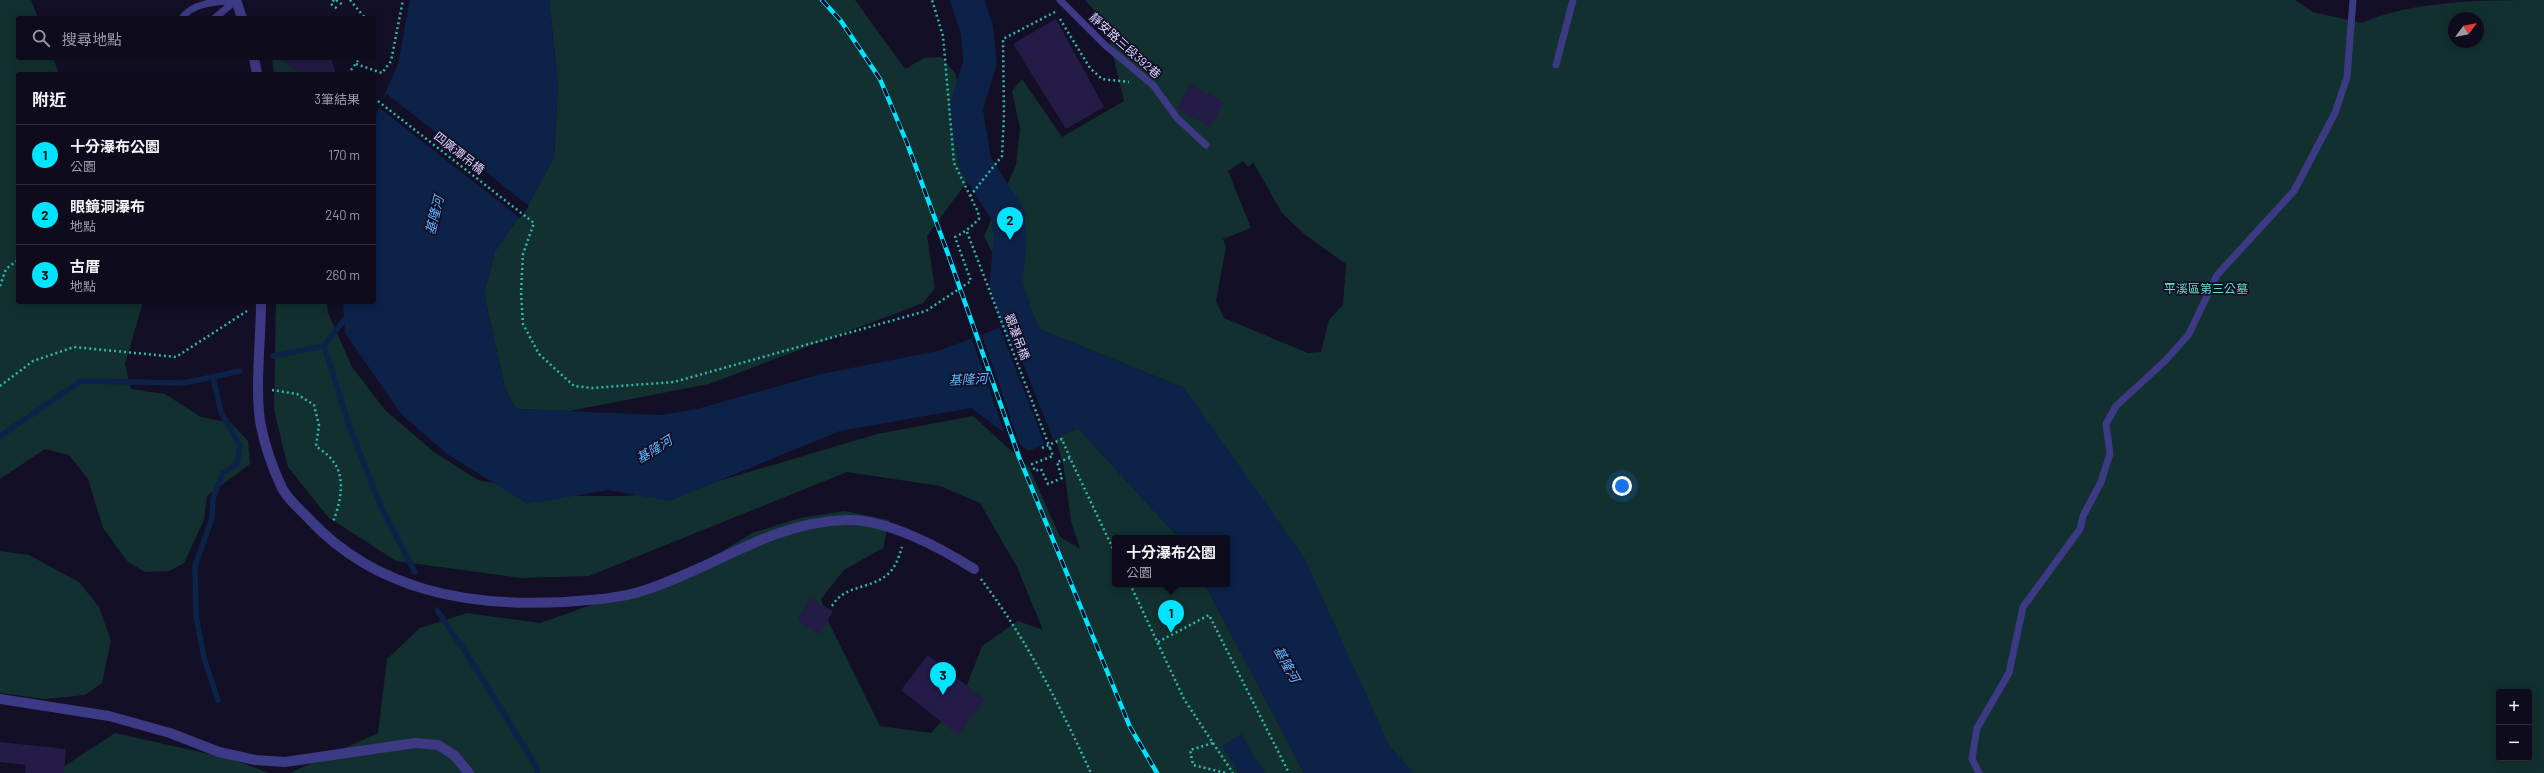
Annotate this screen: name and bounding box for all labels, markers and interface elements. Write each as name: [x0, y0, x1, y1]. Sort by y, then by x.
street label: 靜安路三段392巷: [1087, 10, 1164, 81]
north arrow: [2448, 12, 2484, 48]
search box: [16, 16, 376, 60]
icon: search: [30, 27, 52, 49]
text: 搜尋地點: [62, 30, 122, 48]
text: 附近: [32, 89, 66, 109]
text: 3筆結果: [314, 91, 360, 107]
street label: 四廣潭吊橋: [432, 128, 488, 176]
text: 十分瀑布公園: [70, 137, 160, 155]
text: 1: [43, 147, 47, 163]
text: 170 m: [329, 147, 360, 163]
text: 公園: [70, 158, 96, 174]
water label: 基隆河: [422, 191, 447, 236]
text: 眼鏡洞瀑布: [70, 197, 145, 215]
text: 2: [41, 207, 49, 223]
text: 240 m: [325, 207, 360, 223]
pin: 2: [997, 207, 1023, 240]
text: 地點: [70, 218, 96, 234]
text: 古厝: [70, 257, 100, 275]
text: 3: [41, 267, 49, 283]
text: 260 m: [326, 267, 360, 283]
text: 地點: [70, 278, 96, 294]
park label: 平溪區第三公墓: [2164, 281, 2248, 295]
street label: 觀瀑吊橋: [1003, 312, 1033, 362]
water label: 基隆河: [948, 370, 991, 388]
water label: 基隆河: [633, 430, 677, 466]
your location: [1612, 476, 1632, 496]
popup: [1112, 535, 1230, 587]
text: 十分瀑布公園: [1126, 543, 1216, 561]
text: 公園: [1126, 564, 1152, 580]
pin: 1: [1158, 600, 1184, 633]
water label: 基隆河: [1271, 643, 1305, 688]
pin: 3: [930, 662, 956, 695]
map controls: [2496, 689, 2532, 761]
button: +: [2496, 689, 2532, 725]
button: −: [2496, 725, 2532, 761]

